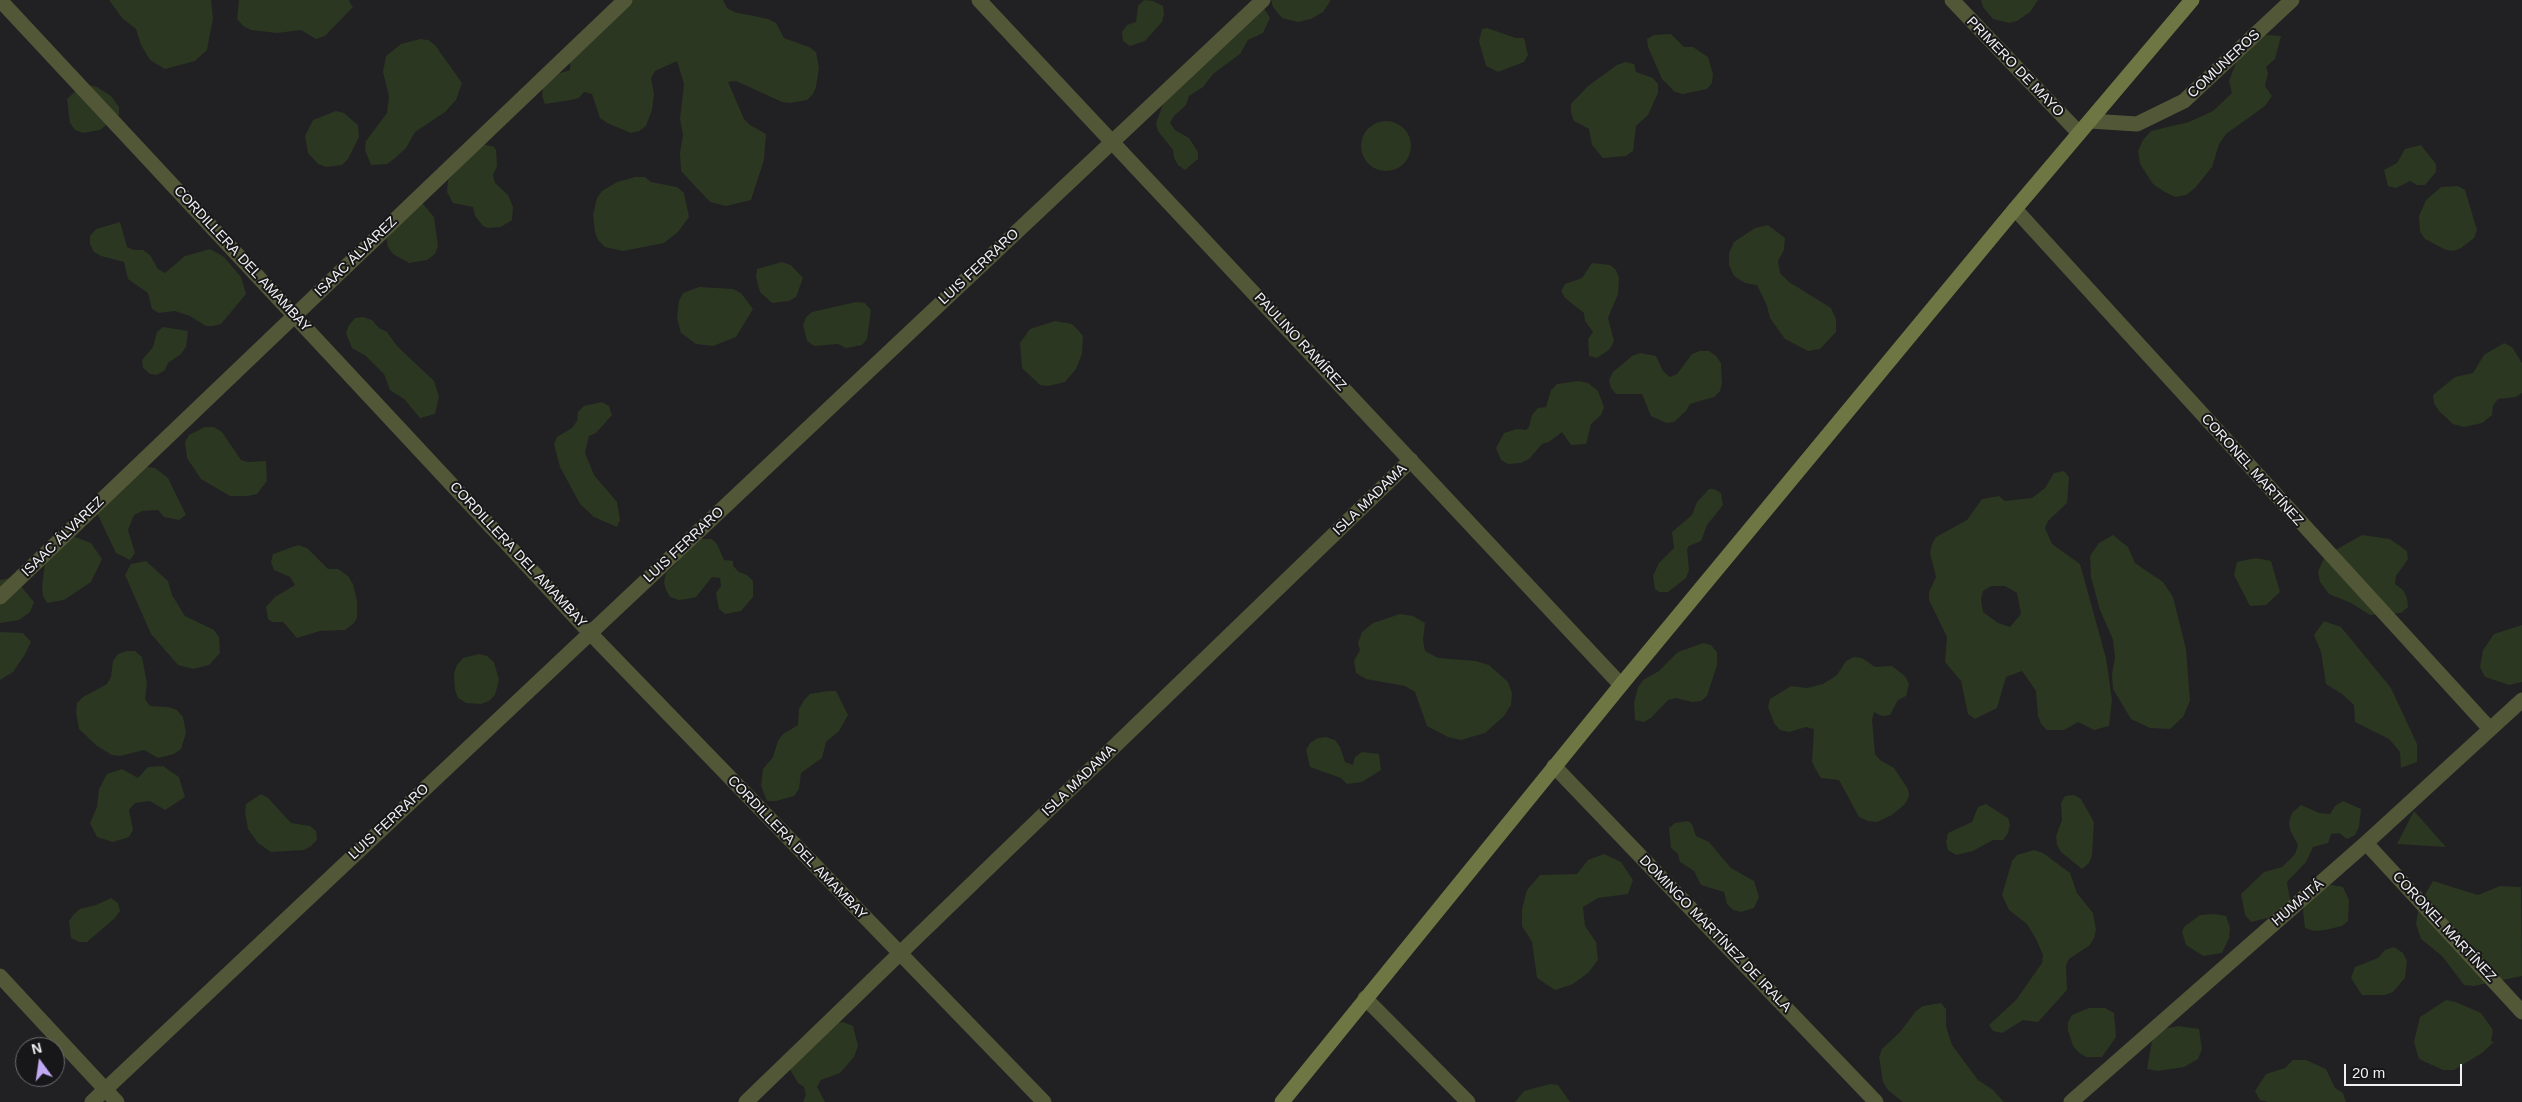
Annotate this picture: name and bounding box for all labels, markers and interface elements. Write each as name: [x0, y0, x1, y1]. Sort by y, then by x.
street label: PRIMERO DE MAYO: [1963, 13, 2067, 121]
street label: COMUNEROS: [2184, 26, 2264, 102]
street label: CORDILLERA DEL AMAMBAY: [170, 183, 314, 335]
street label: ISAAC ÁLVAREZ: [311, 214, 401, 300]
street label: LUIS FERRARO: [935, 226, 1023, 308]
street label: PAULINO RAMÍREZ: [1250, 290, 1350, 394]
street label: CORONEL MARTÍNEZ: [2197, 411, 2307, 529]
street label: ISLA MADAMA: [1330, 461, 1410, 539]
street label: CORDILLERA DEL AMAMBAY: [446, 479, 590, 631]
street label: ISAAC ÁLVAREZ: [18, 494, 108, 580]
street label: LUIS FERRARO: [640, 504, 728, 586]
street label: ISLA MADAMA: [1039, 742, 1119, 820]
street label: CORDILLERA DEL AMAMBAY: [724, 773, 870, 923]
street label: LUIS FERRARO: [345, 781, 433, 863]
street label: DOMINGO MARTÍNEZ DE IRALA: [1636, 852, 1794, 1016]
street label: CORONEL MARTÍNEZ: [2389, 868, 2499, 986]
street label: HUMAITÁ: [2269, 876, 2327, 930]
north arrow: [15, 1037, 65, 1087]
text: N: [30, 1039, 43, 1057]
scale bar: [2347, 1054, 2464, 1086]
text: 20 m: [2352, 1064, 2385, 1081]

